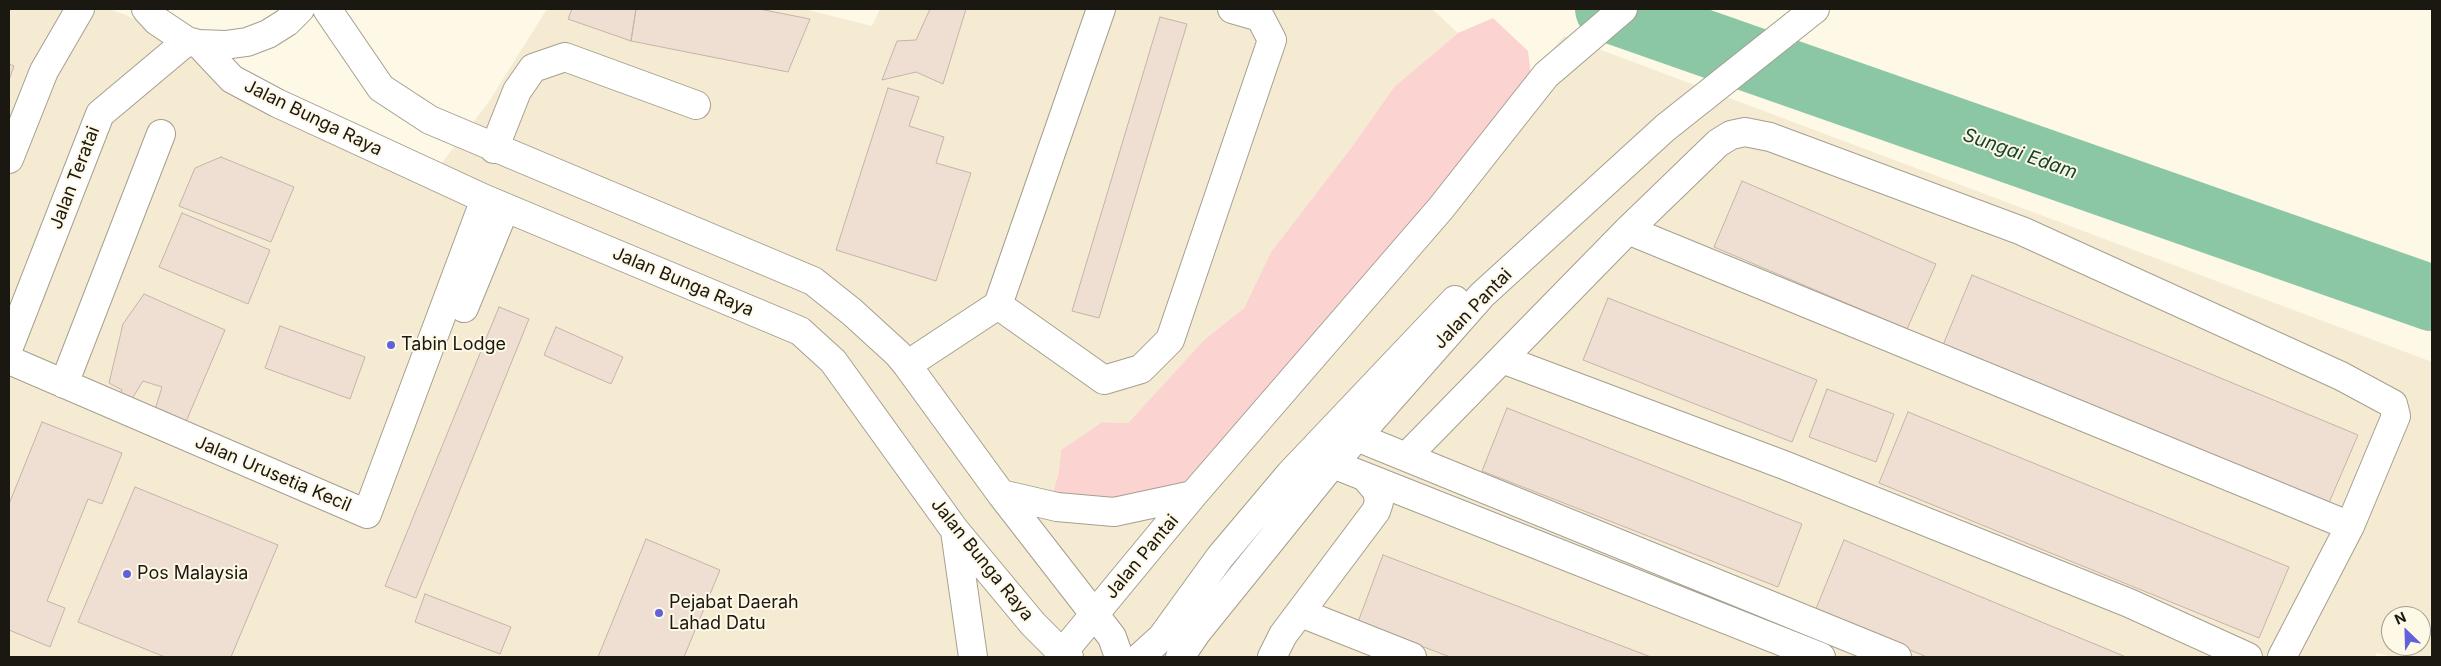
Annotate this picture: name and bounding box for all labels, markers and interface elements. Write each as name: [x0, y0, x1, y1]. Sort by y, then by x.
street label: Jalan Bunga Raya: [240, 75, 386, 161]
street label: Jalan Teratai: [45, 123, 105, 233]
water label: Sungai Edam: [1960, 124, 2080, 184]
street label: Jalan Bunga Raya: [609, 243, 757, 321]
street label: Jalan Pantai: [1429, 264, 1517, 354]
place label: Tabin Lodge: [401, 334, 506, 356]
marker: Tabin Lodge: [385, 339, 397, 351]
street label: Jalan Urusetia Kecil: [192, 431, 354, 517]
street label: Jalan Bunga Raya: [926, 494, 1038, 626]
street label: Jalan Pantai: [1101, 511, 1183, 603]
place label: Pos Malaysia: [137, 563, 248, 585]
marker: Pos Malaysia: [121, 568, 133, 580]
place label: Pejabat Daerah Lahad Datu: [669, 592, 799, 634]
north arrow: [2381, 606, 2431, 656]
marker: Pejabat Daerah Lahad Datu: [653, 607, 665, 619]
text: N: [2392, 608, 2408, 628]

